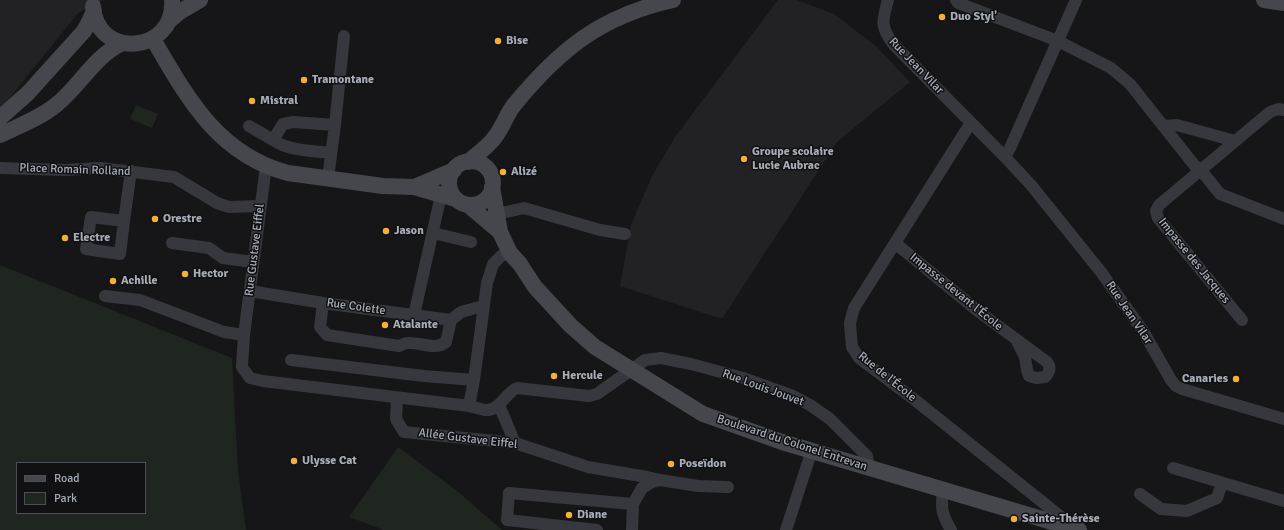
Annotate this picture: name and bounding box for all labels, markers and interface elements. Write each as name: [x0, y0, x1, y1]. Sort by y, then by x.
place label: Duo Styl': [950, 10, 997, 24]
marker: Duo Styl': [937, 12, 947, 22]
place label: Bise: [506, 34, 528, 48]
street label: Rue Jean Vilar: [885, 35, 947, 97]
marker: Bise: [493, 36, 503, 46]
place label: Tramontane: [312, 73, 374, 87]
marker: Tramontane: [299, 75, 309, 85]
place label: Mistral: [260, 94, 298, 108]
marker: Mistral: [247, 96, 257, 106]
place label: Groupe scolaire Lucie Aubrac: [752, 145, 834, 173]
marker: Groupe scolaire Lucie Aubrac: [739, 154, 749, 164]
street label: Place Romain Rolland: [19, 161, 131, 179]
place label: Alizé: [511, 165, 537, 179]
marker: Alizé: [498, 167, 508, 177]
street label: Rue Gustave Eiffel: [242, 203, 268, 297]
place label: Orestre: [163, 212, 202, 226]
marker: Orestre: [150, 214, 160, 224]
street label: Impasse des Jacques: [1155, 215, 1233, 307]
place label: Jason: [394, 224, 424, 238]
marker: Jason: [381, 226, 391, 236]
place label: Electre: [73, 231, 110, 245]
marker: Electre: [60, 233, 70, 243]
street label: Impasse devant l'École: [907, 250, 1005, 334]
place label: Hector: [193, 267, 228, 281]
marker: Hector: [180, 269, 190, 279]
place label: Achille: [121, 274, 158, 288]
marker: Achille: [108, 276, 118, 286]
street label: Rue Jean Vilar: [1103, 279, 1155, 347]
street label: Rue Colette: [326, 296, 386, 318]
place label: Atalante: [393, 318, 438, 332]
marker: Atalante: [380, 320, 390, 330]
street label: Rue de l'École: [855, 349, 919, 405]
street label: Rue Louis Jouvet: [720, 367, 806, 409]
place label: Hercule: [562, 369, 603, 383]
marker: Hercule: [549, 371, 559, 381]
place label: Canaries: [1182, 372, 1228, 386]
marker: Canaries: [1231, 374, 1241, 384]
street label: Boulevard du Colonel Entrevan: [715, 412, 869, 474]
street label: Allée Gustave Eiffel: [418, 426, 518, 452]
place label: Ulysse Cat: [302, 454, 357, 468]
marker: Ulysse Cat: [289, 456, 299, 466]
place label: Poseïdon: [679, 457, 726, 471]
marker: Poseïdon: [666, 459, 676, 469]
legend: [16, 462, 146, 514]
text: Road: [54, 471, 80, 486]
text: Park: [54, 491, 77, 506]
place label: Diane: [577, 508, 607, 522]
marker: Diane: [564, 510, 574, 520]
place label: Sainte-Thérèse: [1022, 512, 1100, 526]
marker: Sainte-Thérèse: [1009, 514, 1019, 524]

